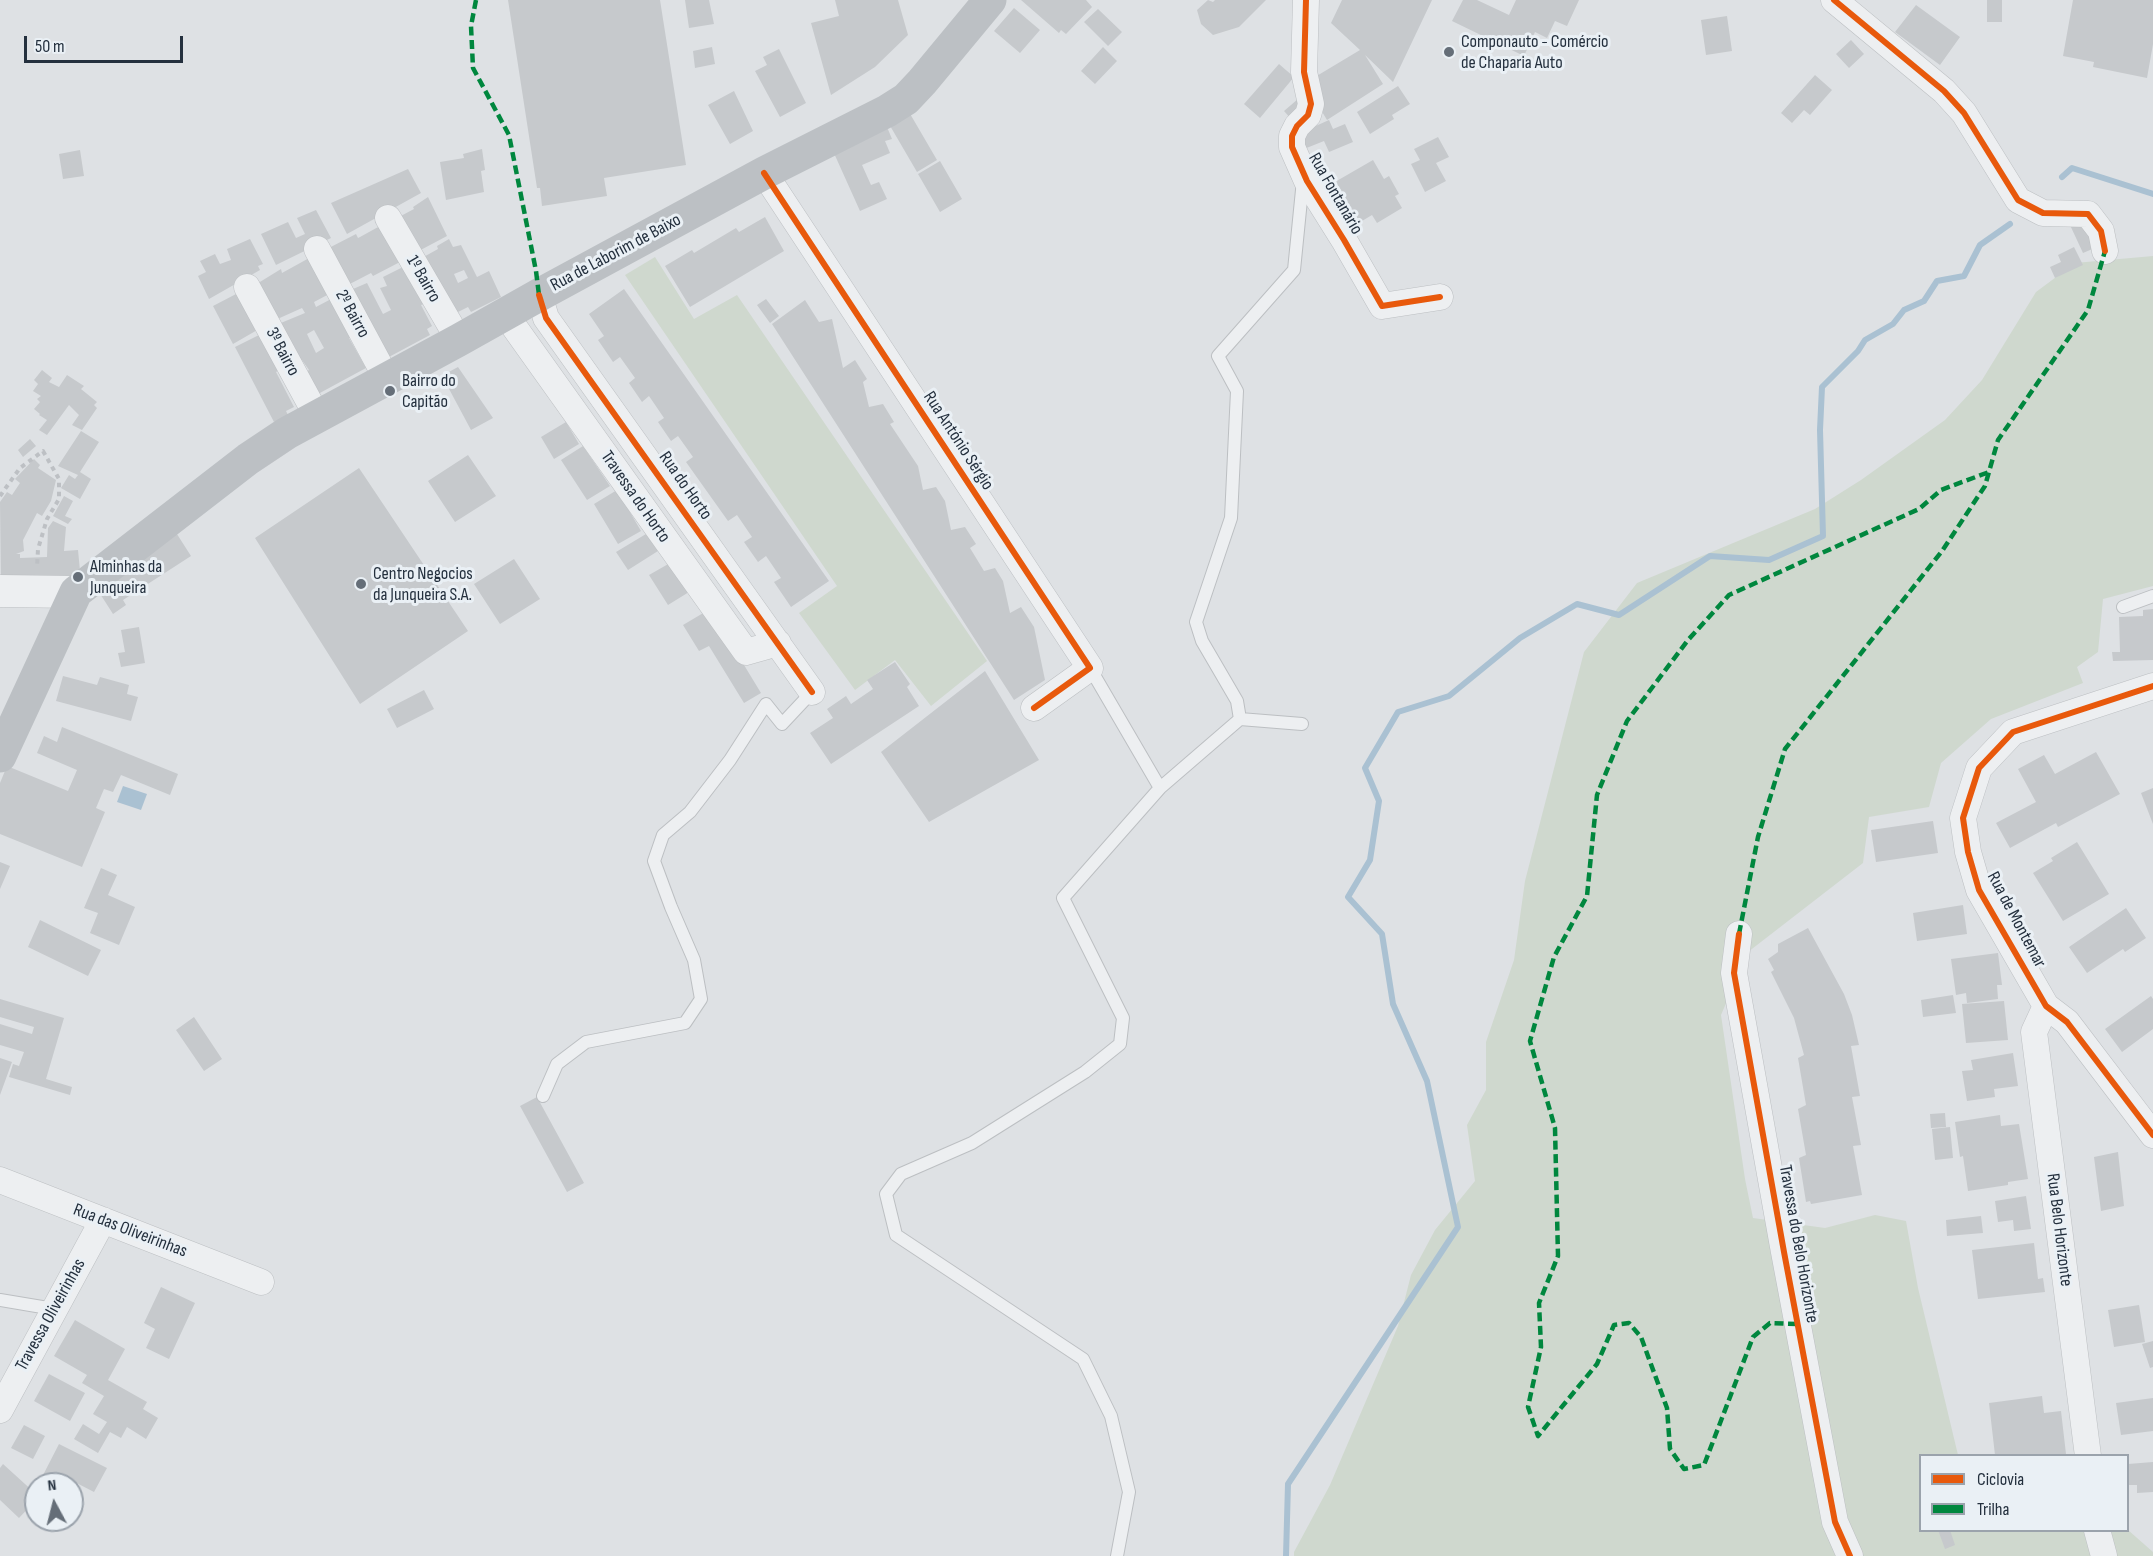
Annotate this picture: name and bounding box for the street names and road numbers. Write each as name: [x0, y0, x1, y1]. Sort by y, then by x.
street label: Rua Fontanário: [1303, 149, 1367, 239]
street label: Rua de Laborim de Baixo: [547, 210, 685, 296]
street label: 1º Bairro: [401, 252, 445, 306]
street label: 2º Bairro: [330, 286, 374, 342]
street label: 3º Bairro: [260, 324, 304, 380]
street label: Rua António Sérgio: [918, 388, 998, 494]
street label: Travessa do Horto: [596, 447, 674, 547]
street label: Rua do Horto: [654, 448, 716, 524]
street label: Rua de Montemar: [1982, 868, 2050, 972]
street label: Travessa do Belo Horizonte: [1773, 1163, 1823, 1325]
street label: Rua Belo Horizonte: [2041, 1172, 2077, 1288]
street label: Rua das Oliveirinhas: [70, 1199, 190, 1263]
street label: Travessa Oliveirinhas: [11, 1255, 91, 1375]

